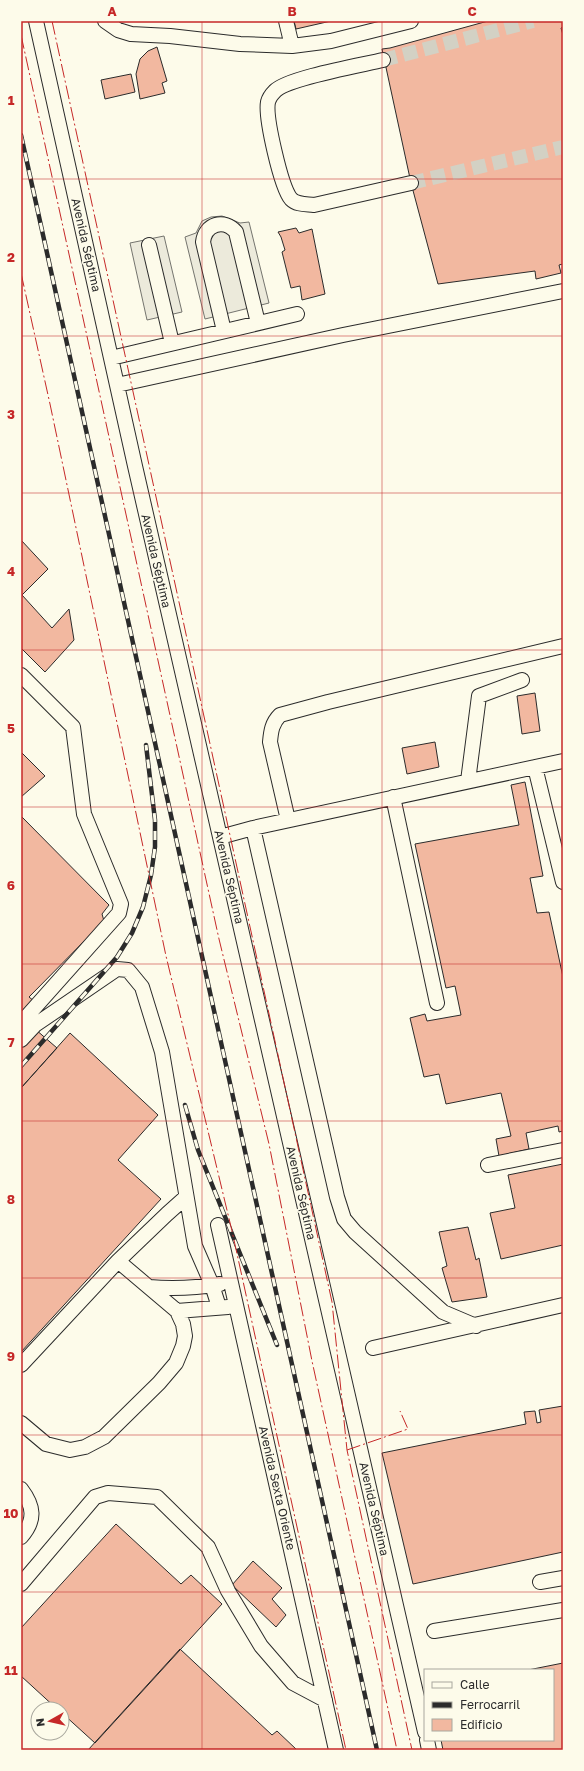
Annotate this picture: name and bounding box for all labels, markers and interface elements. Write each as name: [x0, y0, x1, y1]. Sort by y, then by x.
text: A: [107, 3, 117, 19]
text: B: [287, 3, 297, 19]
text: C: [467, 3, 477, 19]
text: 1: [8, 92, 15, 108]
street label: Avenida Séptima: [68, 196, 105, 293]
text: 2: [7, 249, 15, 265]
text: 3: [7, 406, 15, 422]
street label: Avenida Séptima: [138, 512, 175, 609]
text: 4: [7, 563, 15, 579]
text: 5: [7, 720, 15, 736]
street label: Avenida Séptima: [211, 828, 248, 925]
text: 6: [7, 877, 15, 893]
text: 7: [7, 1034, 15, 1050]
street label: Avenida Séptima: [283, 1144, 320, 1241]
text: 8: [7, 1191, 15, 1207]
text: 9: [7, 1348, 15, 1364]
street label: Avenida Sexta Oriente: [256, 1424, 299, 1552]
street label: Avenida Séptima: [356, 1460, 393, 1557]
text: 10: [3, 1505, 19, 1521]
text: 11: [4, 1662, 18, 1678]
legend: [424, 1669, 554, 1741]
text: Calle: [460, 1677, 490, 1692]
text: Ferrocarril: [460, 1697, 520, 1712]
north arrow: [30, 1701, 70, 1741]
text: N: [33, 1717, 47, 1728]
text: Edificio: [460, 1717, 502, 1732]

